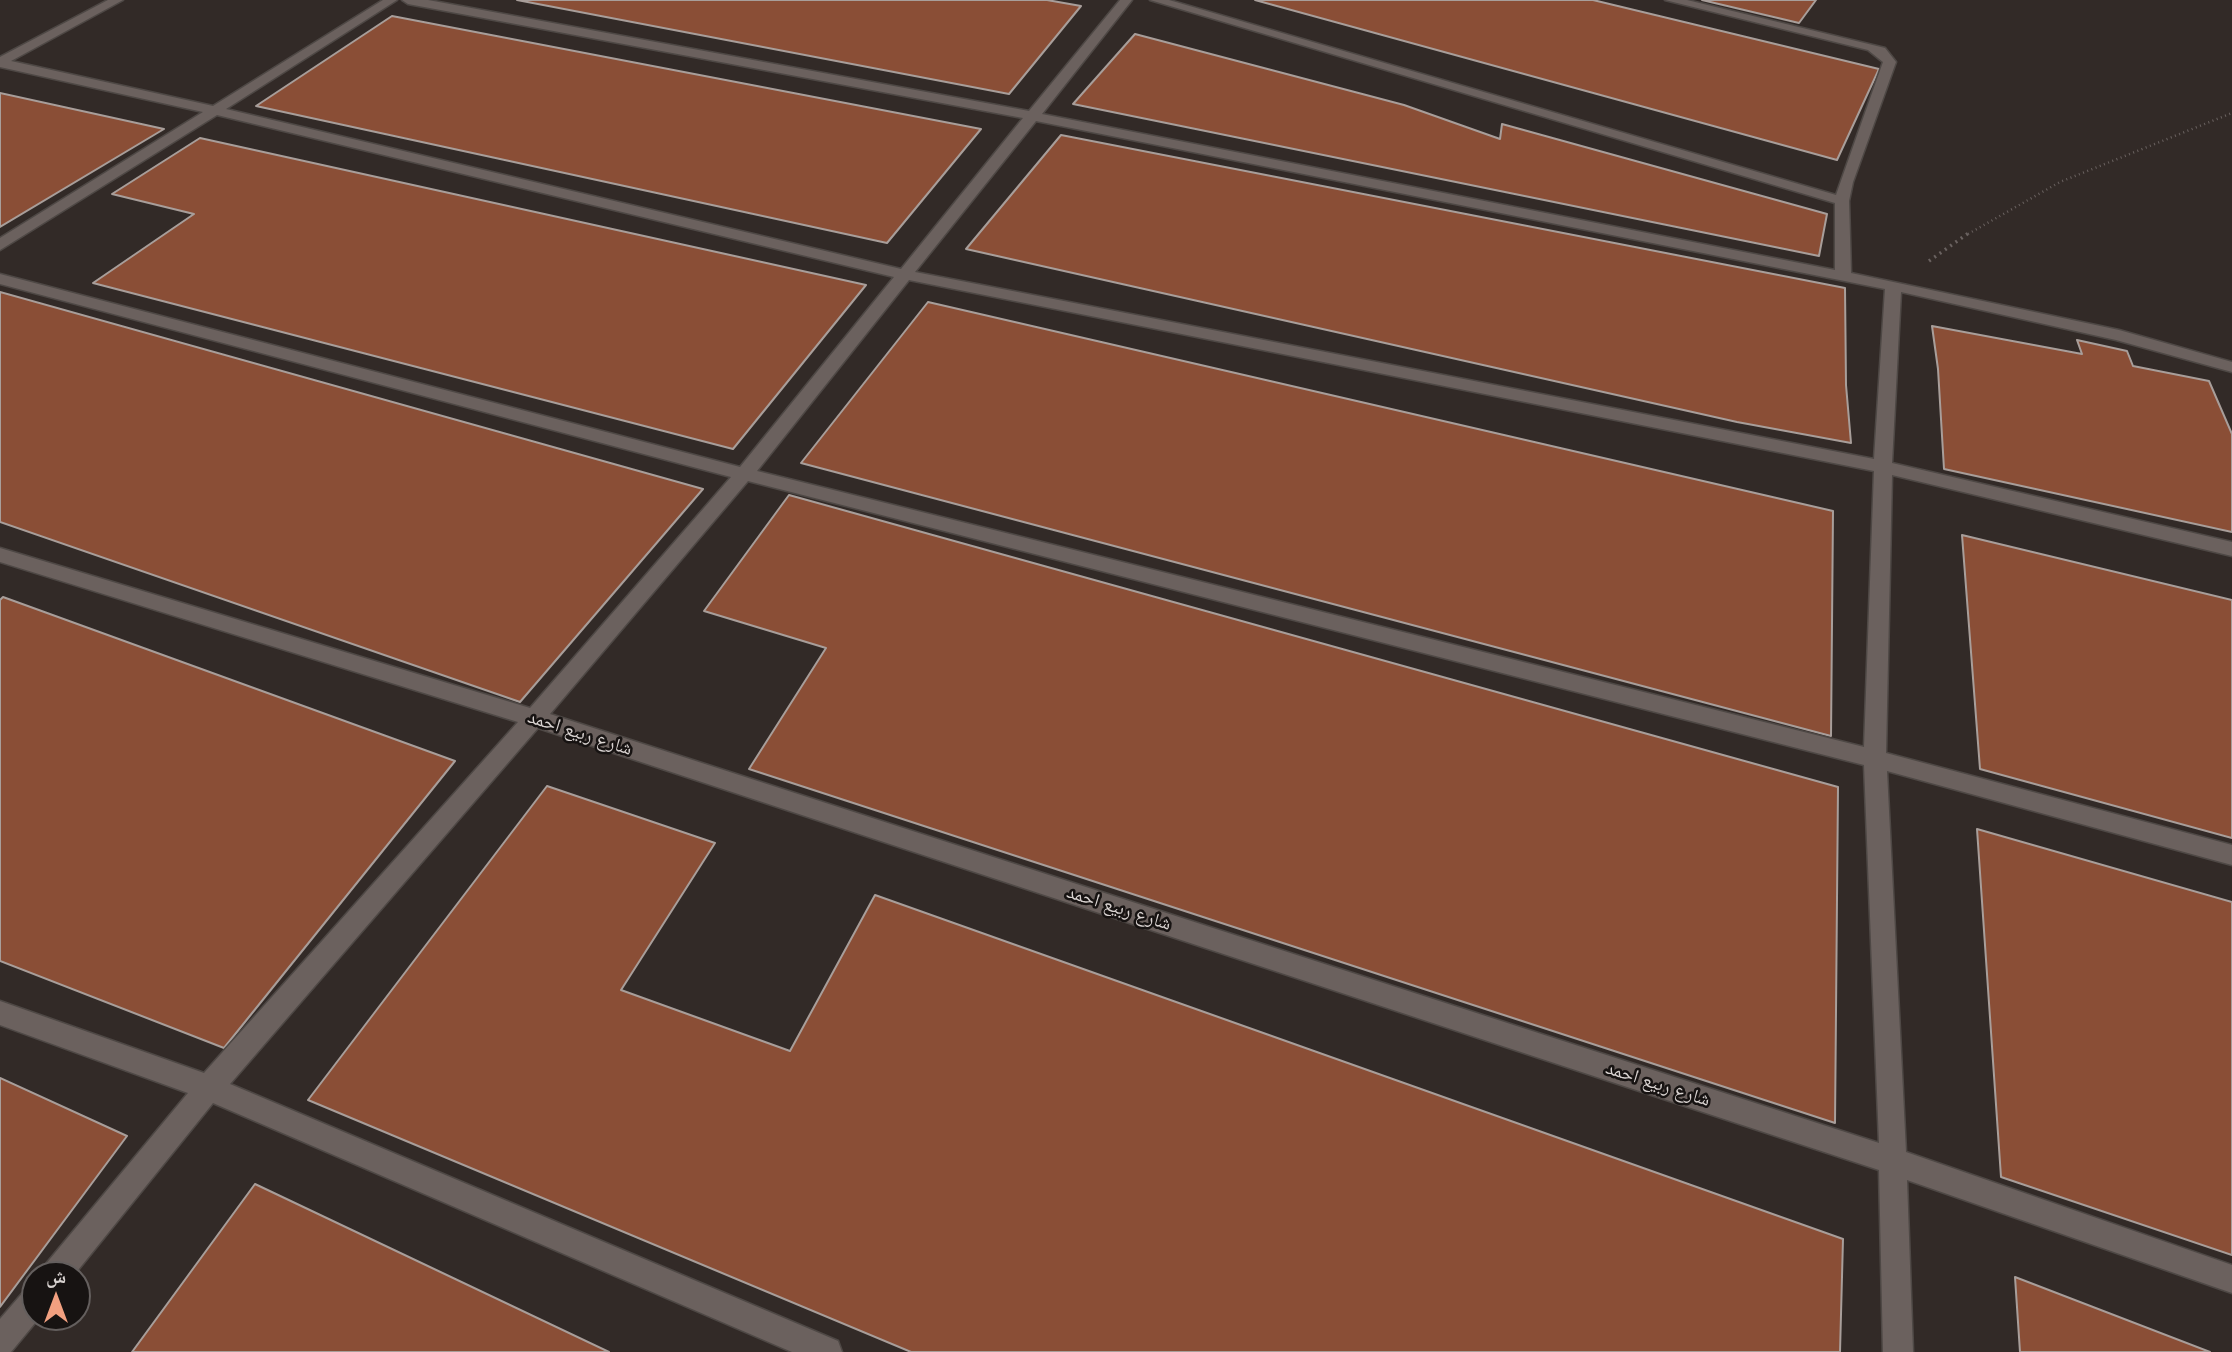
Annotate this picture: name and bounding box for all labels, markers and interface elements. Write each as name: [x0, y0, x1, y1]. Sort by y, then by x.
street label: شارع ربيع احمد: [525, 705, 635, 761]
street label: شارع ربيع احمد: [1064, 880, 1174, 936]
street label: شارع ربيع احمد: [1603, 1056, 1713, 1112]
north arrow: [21, 1261, 91, 1331]
text: ش: [46, 1265, 66, 1288]

